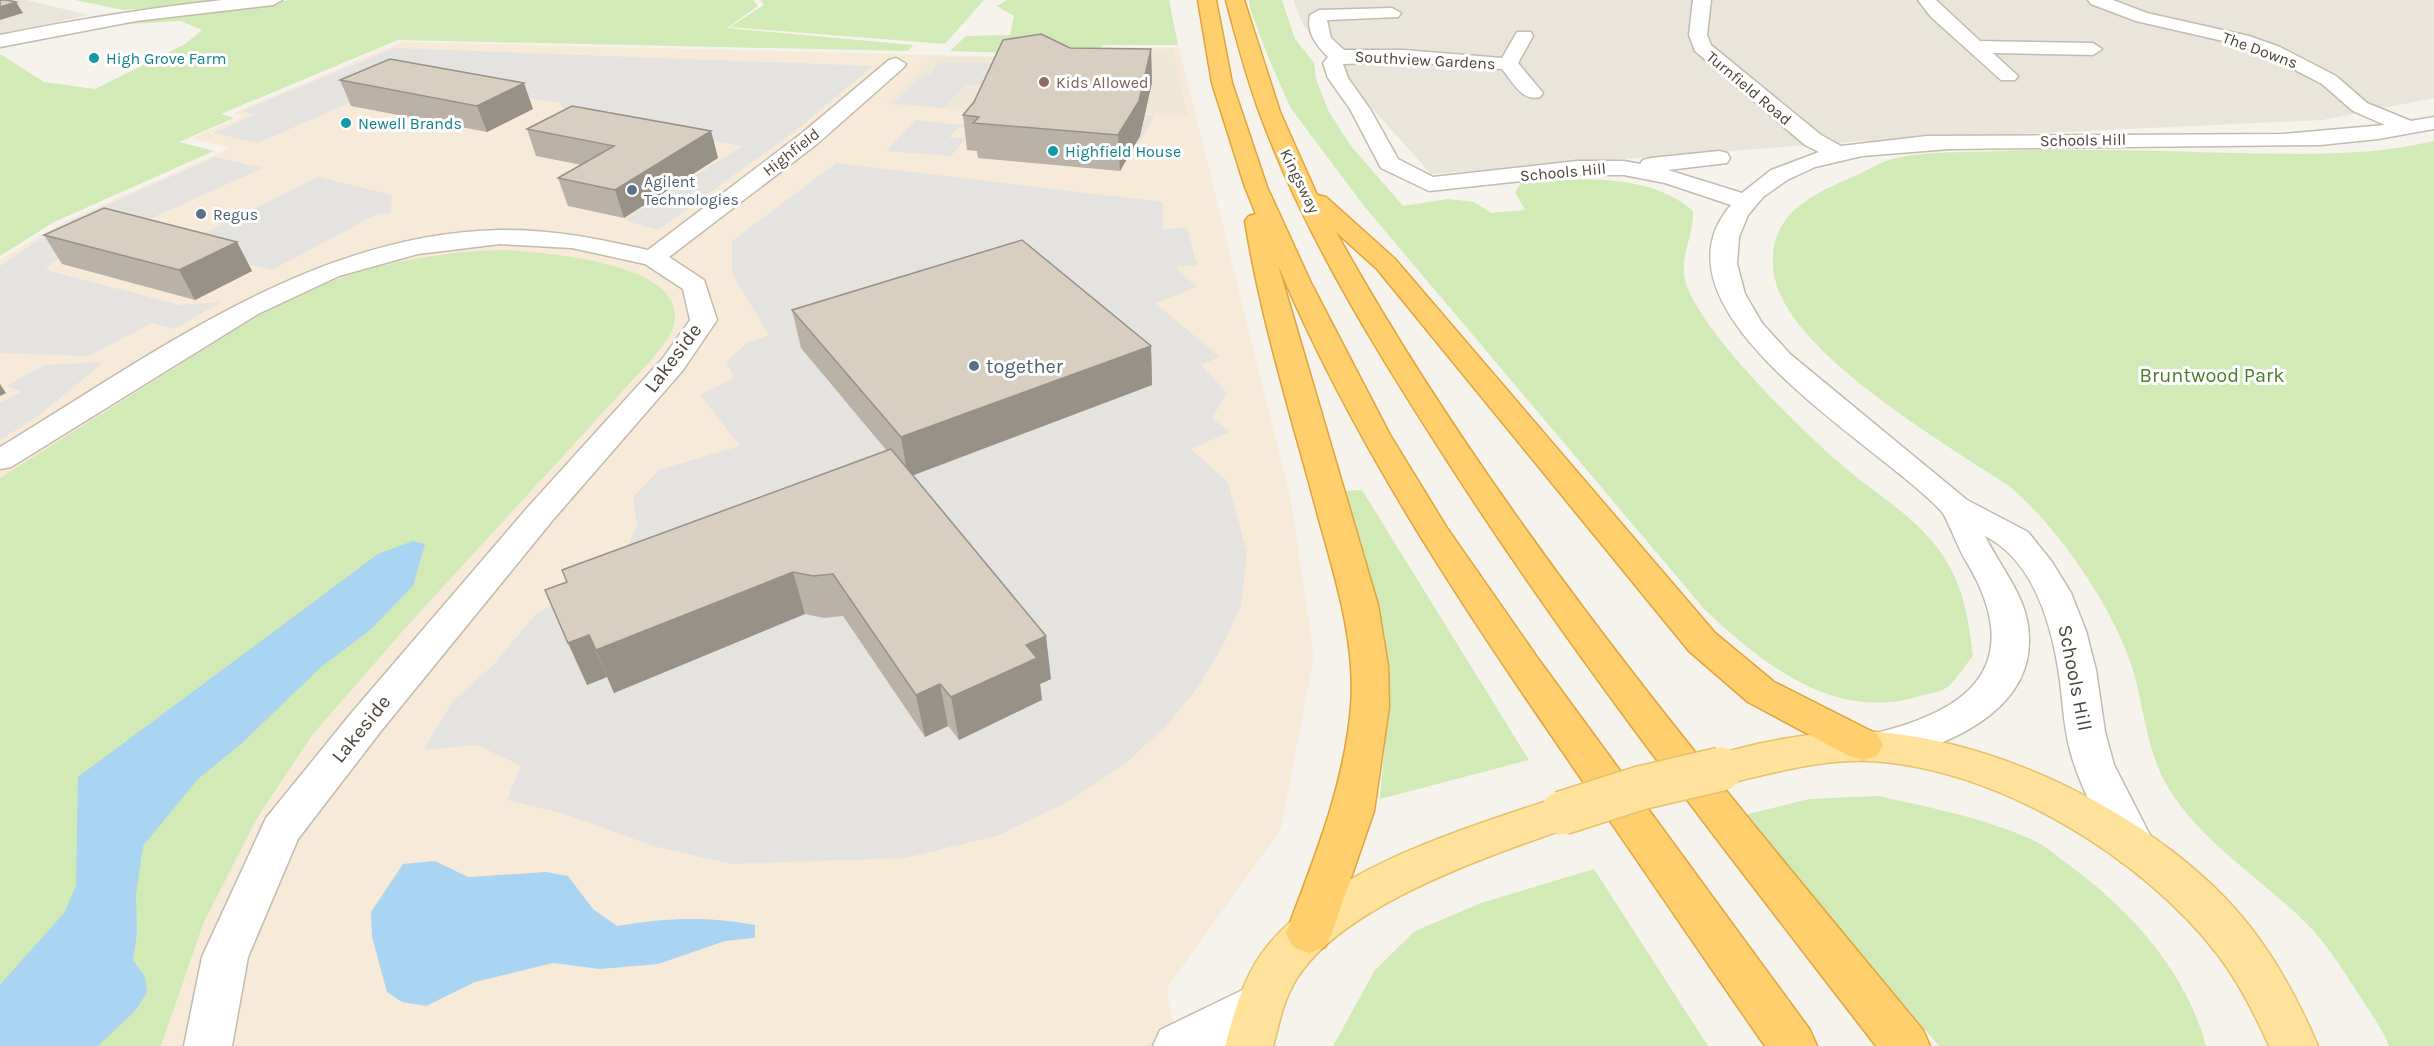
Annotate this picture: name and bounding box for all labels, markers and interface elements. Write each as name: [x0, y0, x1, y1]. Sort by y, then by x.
street label: The Downs: [2220, 28, 2300, 72]
street label: Southview Gardens: [1354, 47, 1496, 73]
street label: Turnfield Road: [1703, 47, 1795, 129]
place label: High Grove Farm: [106, 49, 226, 68]
marker: High Grove Farm: [87, 51, 101, 65]
place label: Kids Allowed: [1056, 73, 1148, 92]
marker: Kids Allowed: [1037, 75, 1051, 89]
place label: Newell Brands: [358, 114, 462, 133]
marker: Newell Brands: [339, 116, 353, 130]
street label: Highfield: [759, 124, 823, 180]
street label: Schools Hill: [2040, 130, 2126, 150]
place label: Highfield House: [1065, 142, 1181, 161]
marker: Highfield House: [1046, 144, 1060, 158]
street label: Kingsway: [1276, 146, 1324, 217]
street label: Schools Hill: [1519, 159, 1607, 185]
place label: Agilent Technologies: [644, 172, 739, 209]
marker: Agilent Technologies: [625, 183, 639, 197]
place label: Regus: [213, 205, 258, 224]
marker: Regus: [194, 207, 208, 221]
street label: Lakeside: [640, 319, 706, 397]
place label: together: [986, 355, 1064, 378]
marker: together: [967, 359, 981, 373]
park label: Bruntwood Park: [2140, 364, 2284, 387]
street label: Schools Hill: [2053, 623, 2097, 733]
street label: Lakeside: [327, 690, 395, 768]

